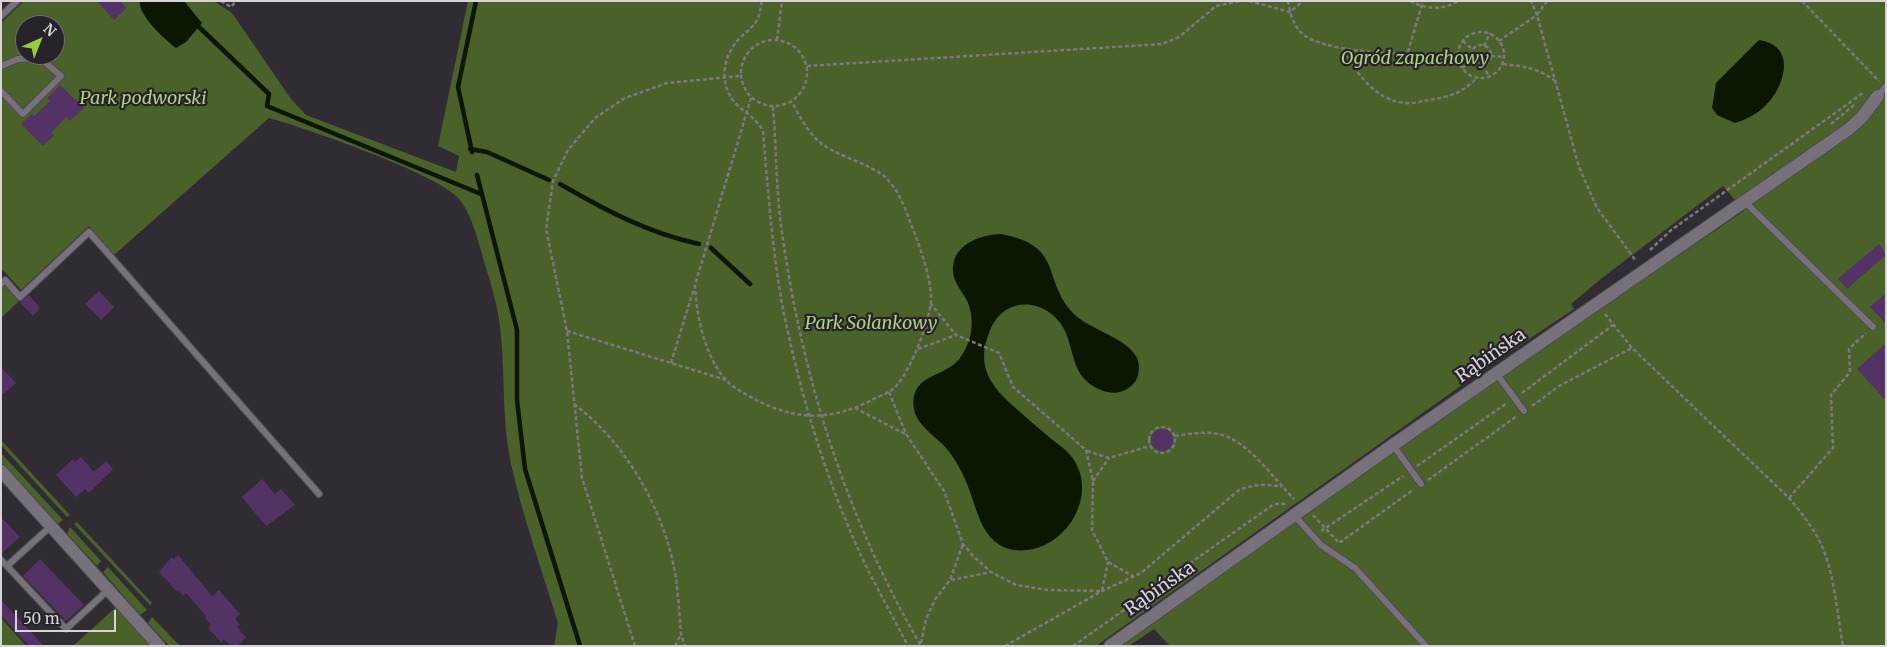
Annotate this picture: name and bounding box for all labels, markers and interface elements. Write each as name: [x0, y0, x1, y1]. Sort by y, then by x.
north arrow: [15, 15, 65, 65]
text: N: [39, 20, 60, 40]
park label: Ogród zapachowy: [1341, 48, 1489, 70]
park label: Park podworski: [79, 88, 207, 110]
park label: Park Solankowy: [805, 313, 937, 335]
street label: Rąbińska: [1452, 324, 1530, 388]
street label: Rąbińska: [1121, 557, 1199, 621]
scale bar: [18, 600, 119, 632]
text: 50 m: [23, 609, 60, 628]

